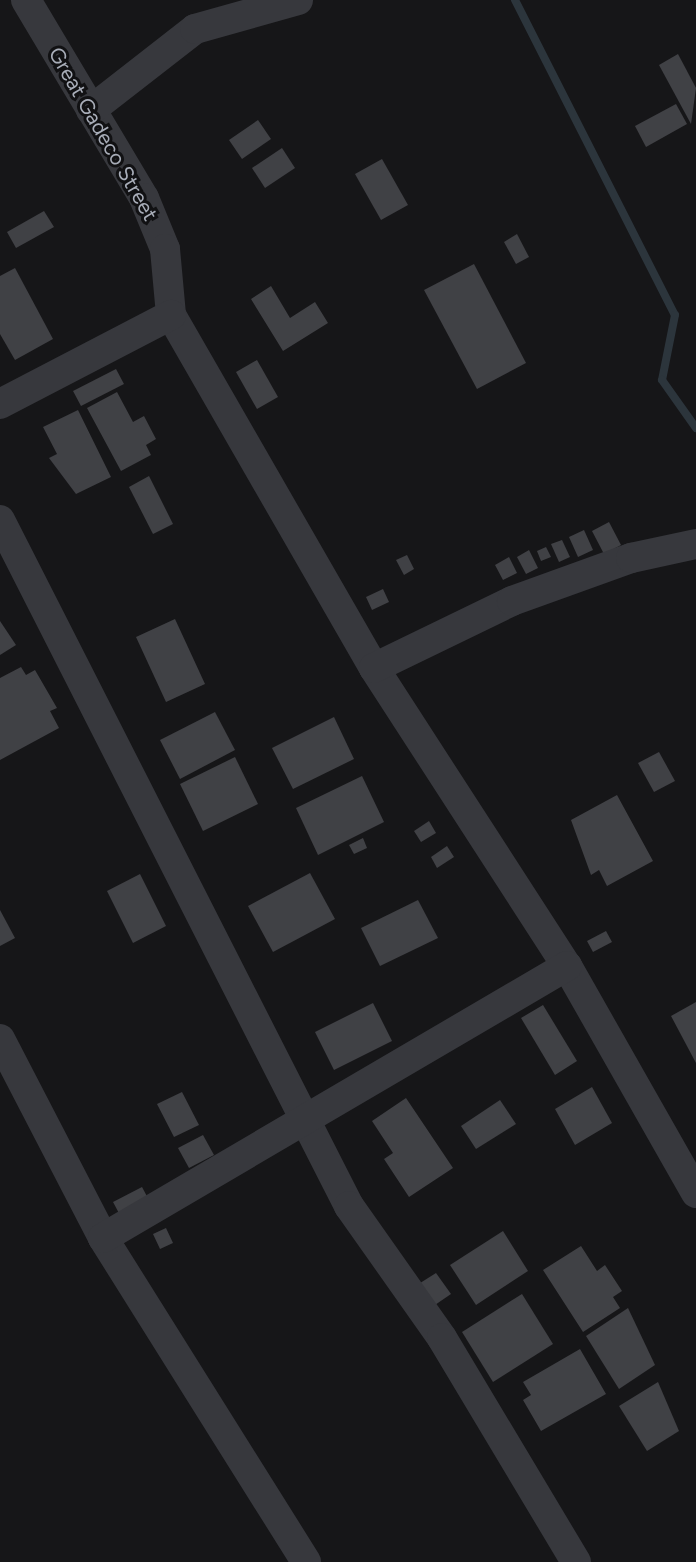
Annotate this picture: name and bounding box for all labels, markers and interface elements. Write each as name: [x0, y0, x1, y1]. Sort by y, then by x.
street label: Great Gadeco Street: [43, 43, 163, 225]

